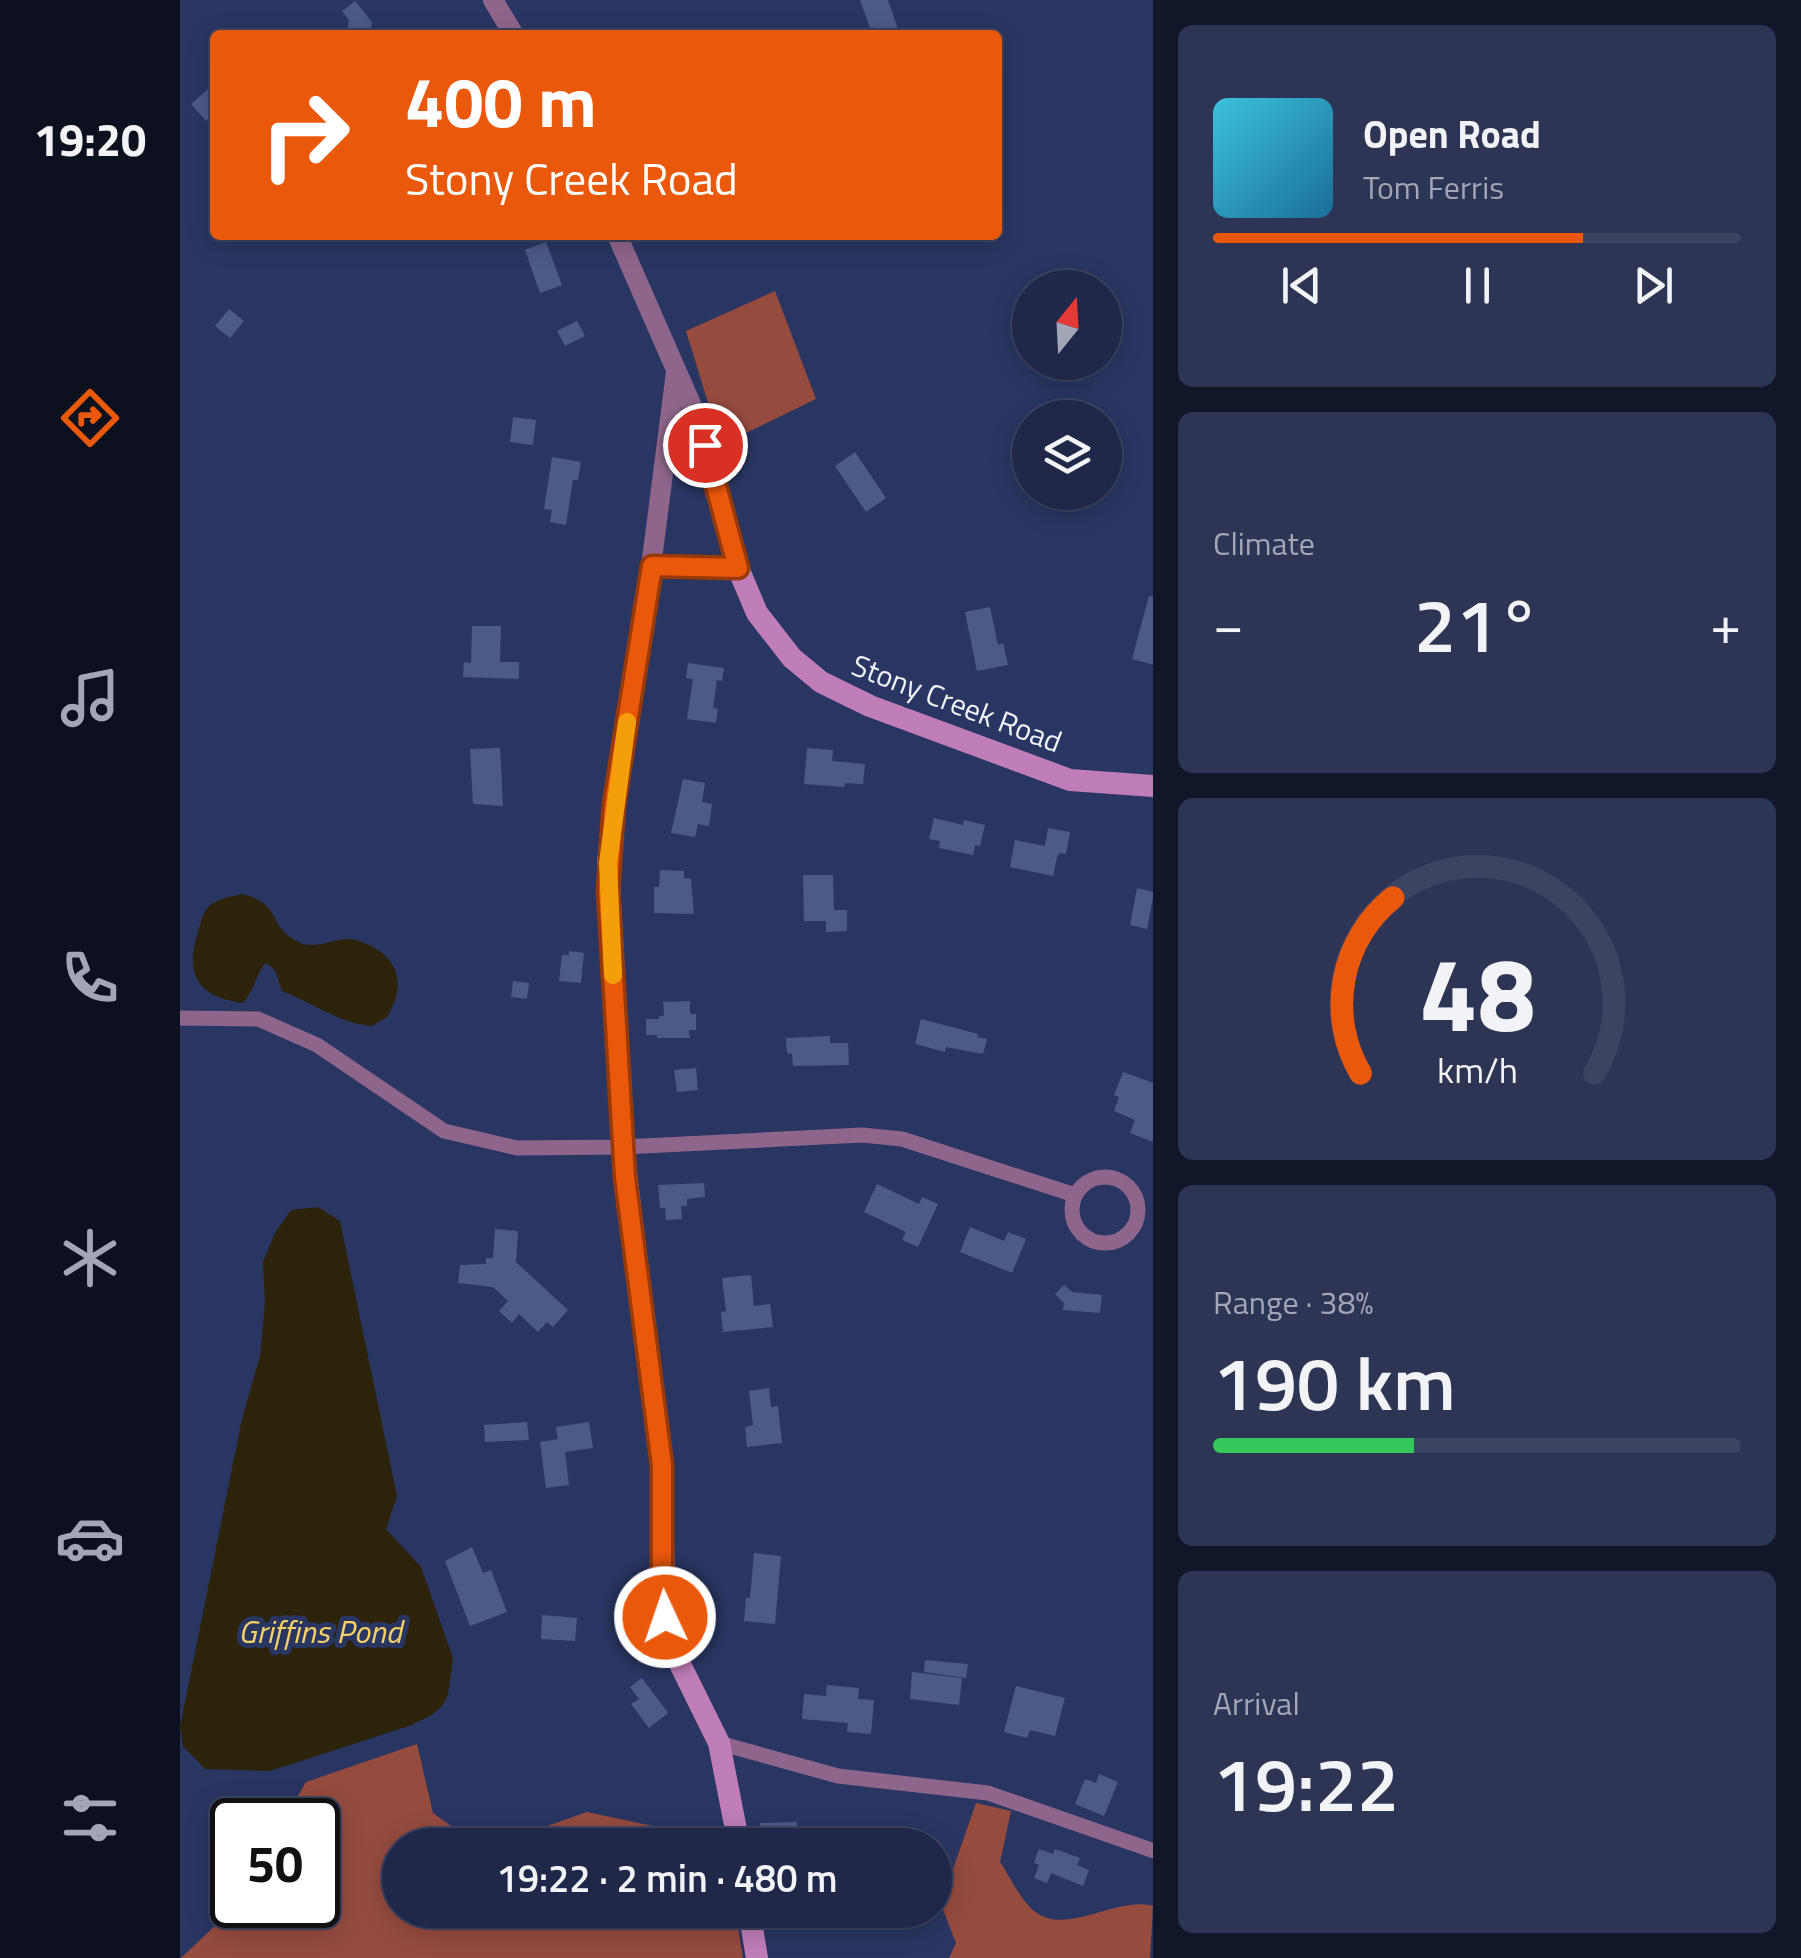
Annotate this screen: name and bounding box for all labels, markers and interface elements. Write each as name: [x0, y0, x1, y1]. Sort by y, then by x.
text: 400 m: [405, 48, 597, 154]
icon: right: [240, 70, 370, 200]
text: 19:20: [34, 105, 146, 173]
text: Open Road: [1363, 105, 1541, 163]
text: Stony Creek Road: [405, 144, 738, 212]
text: Tom Ferris: [1363, 163, 1504, 211]
icon: previous: [1274, 258, 1329, 313]
icon: pause: [1450, 258, 1505, 313]
icon: next: [1626, 258, 1681, 313]
north arrow: [1012, 270, 1122, 380]
map controls: [1012, 270, 1122, 510]
icon: directions: [55, 383, 125, 453]
button: layers: [1012, 400, 1122, 510]
pin: [663, 403, 748, 488]
icon: arrive: [678, 418, 733, 473]
text: Climate: [1213, 519, 1315, 567]
text: 21°: [1414, 567, 1540, 681]
text: −: [1213, 582, 1244, 665]
text: +: [1710, 582, 1741, 665]
street label: Stony Creek Road: [845, 642, 1069, 764]
icon: music: [55, 663, 125, 733]
text: 48: [1419, 913, 1535, 1071]
icon: phone: [55, 943, 125, 1013]
text: km/h: [1437, 1042, 1517, 1097]
icon: climate: [55, 1223, 125, 1293]
text: Range · 38%: [1213, 1278, 1373, 1326]
text: 190 km: [1213, 1325, 1456, 1439]
icon: car: [55, 1503, 125, 1573]
position arrow: [613, 1565, 717, 1669]
water label: Griffins Pond: [238, 1607, 406, 1655]
text: Arrival: [1213, 1679, 1300, 1727]
text: 19:22: [1213, 1726, 1399, 1840]
icon: filters: [55, 1783, 125, 1853]
speed limit sign: 50: [210, 1798, 340, 1928]
text: 19:22 · 2 min · 480 m: [496, 1849, 838, 1907]

